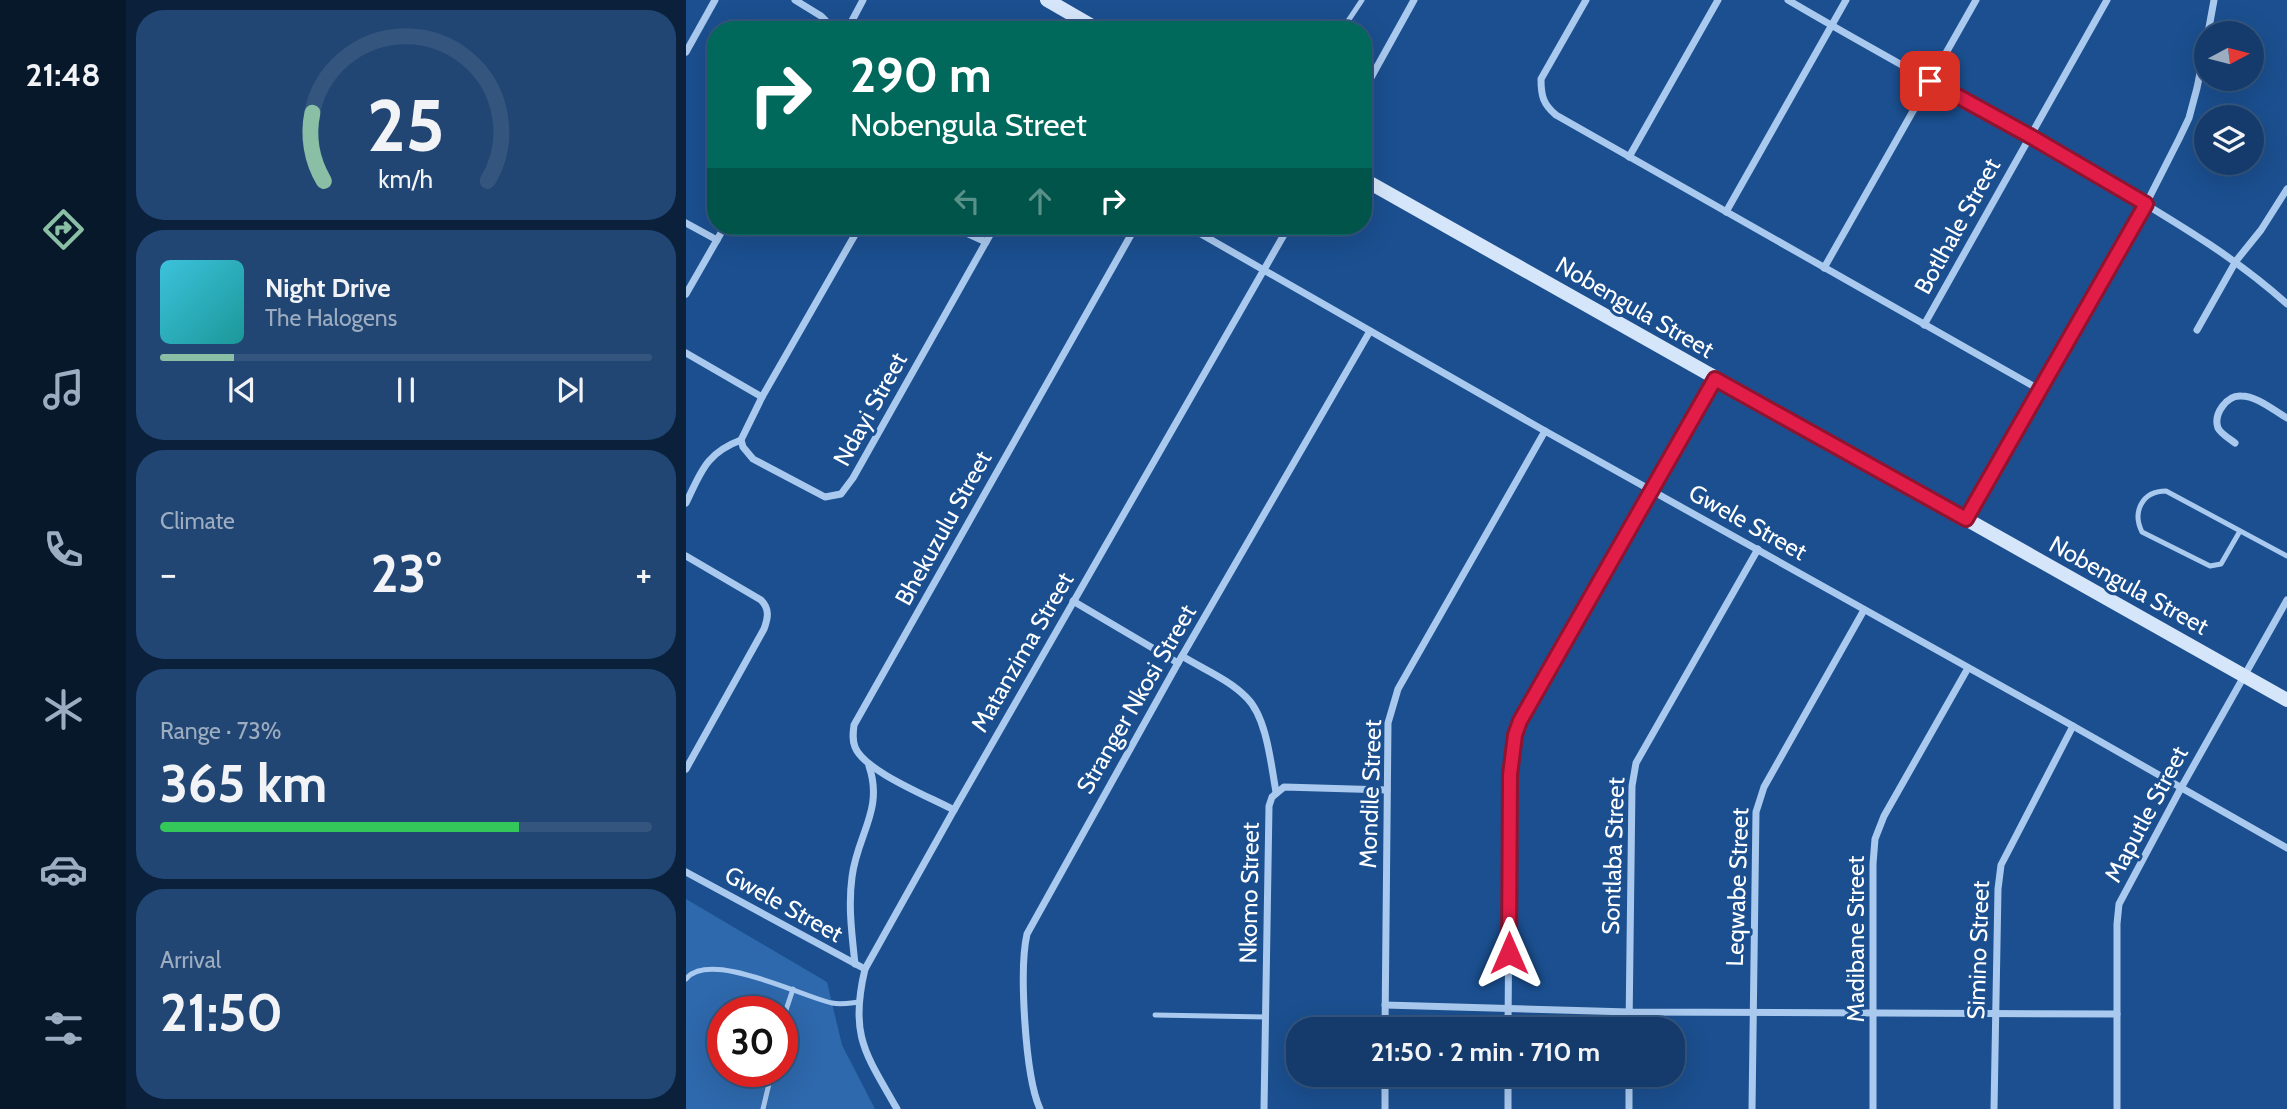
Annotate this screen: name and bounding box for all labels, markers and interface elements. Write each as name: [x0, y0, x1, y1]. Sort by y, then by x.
north arrow: [2194, 21, 2264, 91]
map controls: [2194, 21, 2264, 175]
text: 290 m: [850, 45, 992, 104]
icon: right: [735, 49, 826, 140]
pin: [1900, 51, 1960, 111]
text: 21:48: [25, 55, 101, 94]
icon: arrive: [1911, 62, 1949, 100]
text: 25: [367, 81, 445, 169]
text: Nobengula Street: [850, 105, 1087, 144]
button: layers: [2194, 105, 2264, 175]
street label: Botlhale Street: [1908, 153, 2006, 299]
text: km/h: [379, 164, 433, 194]
icon: left: [948, 182, 986, 220]
icon: ahead: [1021, 182, 1059, 220]
icon: right: [1094, 182, 1132, 220]
icon: directions: [39, 205, 88, 254]
street label: Nobengula Street: [1551, 250, 1719, 364]
text: Night Drive: [265, 272, 391, 304]
text: The Halogens: [265, 304, 397, 332]
street label: Ndayi Street: [827, 347, 913, 471]
icon: music: [39, 365, 88, 414]
icon: previous: [223, 371, 261, 409]
icon: pause: [387, 371, 425, 409]
icon: next: [551, 371, 589, 409]
street label: Bhekuzulu Street: [889, 446, 997, 610]
street label: Gwele Street: [1684, 478, 1812, 566]
text: Climate: [160, 507, 235, 535]
icon: phone: [39, 525, 88, 574]
street label: Nobengula Street: [2044, 529, 2214, 641]
text: 23°: [371, 542, 441, 605]
text: −: [160, 550, 177, 597]
text: +: [635, 550, 652, 597]
street label: Matanzima Street: [965, 567, 1079, 737]
street label: Stranger Nkosi Street: [1070, 599, 1202, 799]
icon: climate: [39, 685, 88, 734]
text: Range · 73%: [160, 717, 281, 745]
street label: Mondile Street: [1353, 719, 1387, 869]
street label: Maputle Street: [2098, 741, 2194, 887]
text: 365 km: [160, 752, 327, 815]
street label: Sontlaba Street: [1596, 777, 1630, 935]
street label: Leqwabe Street: [1720, 807, 1754, 967]
street label: Nkomo Street: [1233, 822, 1265, 964]
icon: car: [39, 845, 88, 894]
street label: Madibane Street: [1841, 856, 1870, 1022]
street label: Gwele Street: [720, 860, 848, 948]
street label: Simino Street: [1961, 880, 1995, 1020]
position arrow: [1472, 916, 1546, 990]
text: Arrival: [160, 946, 221, 974]
text: 21:50: [160, 981, 283, 1044]
speed limit sign: 30: [707, 996, 798, 1087]
icon: filters: [39, 1004, 88, 1053]
text: 21:50 · 2 min · 710 m: [1371, 1036, 1600, 1068]

